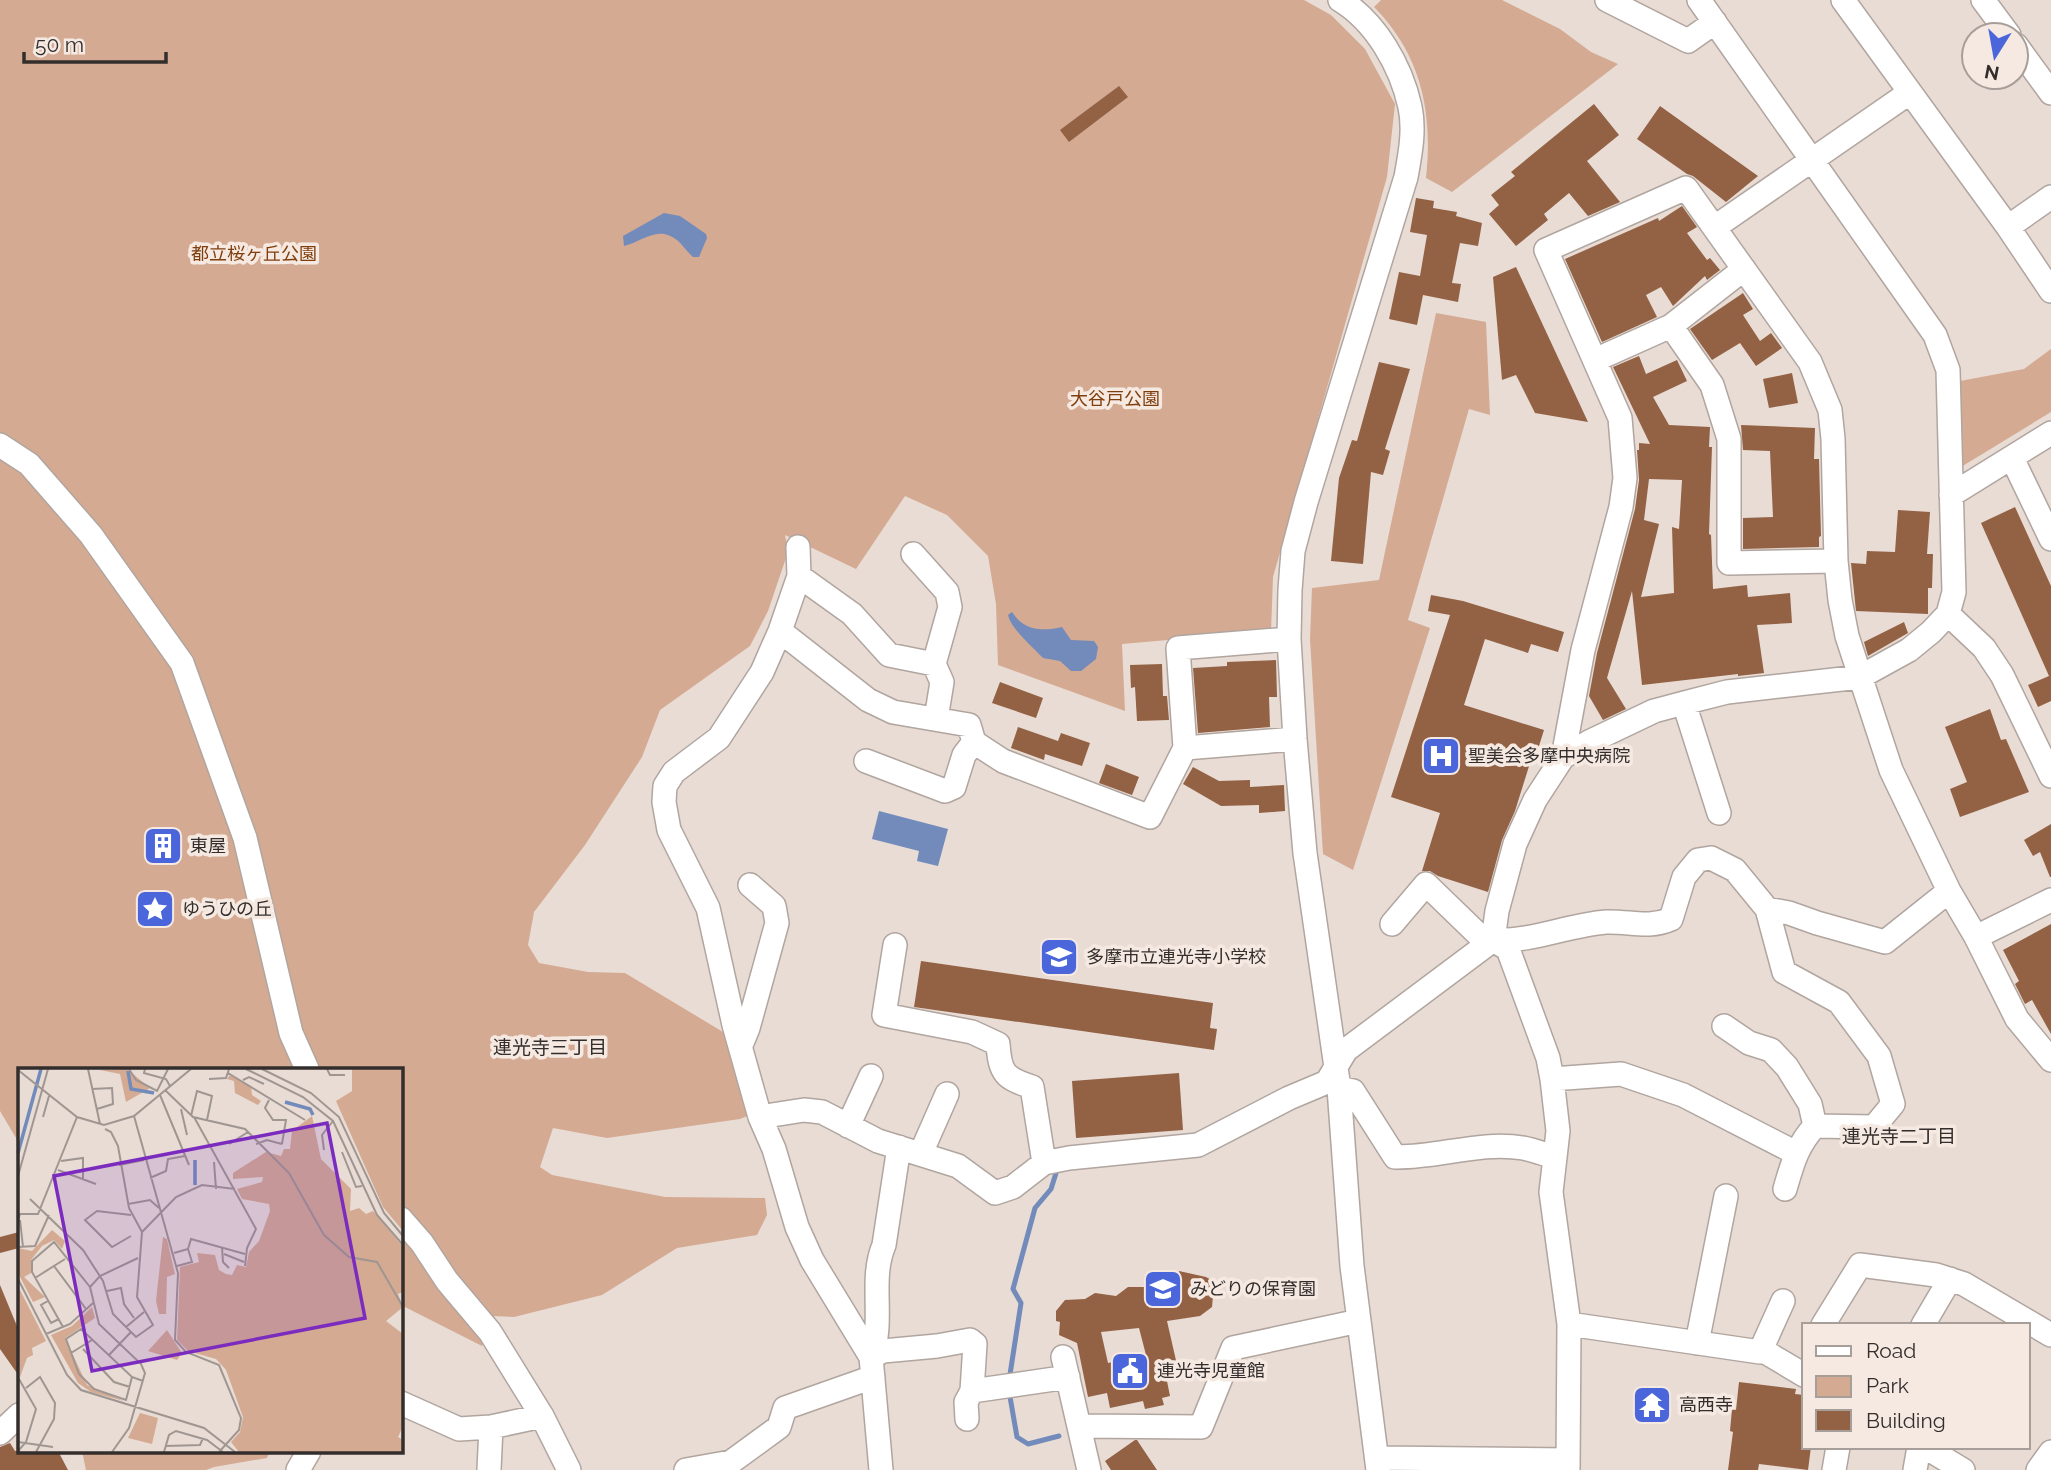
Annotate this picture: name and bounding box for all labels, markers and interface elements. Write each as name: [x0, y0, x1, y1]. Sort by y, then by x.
scale bar: [24, 21, 166, 65]
north arrow: [1960, 21, 2030, 91]
text: 50 m: [35, 32, 84, 57]
text: N: [1983, 61, 2001, 85]
park label: 都立桜ヶ丘公園: [191, 243, 317, 264]
park label: 大谷戸公園: [1070, 388, 1160, 409]
hospital icon: 聖美会多摩中央病院: [1420, 735, 1462, 777]
place label: 聖美会多摩中央病院: [1468, 745, 1630, 766]
building icon: 東屋: [142, 825, 184, 867]
place label: 東屋: [190, 835, 226, 856]
place icon: ゆうひの丘: [134, 888, 176, 930]
place label: ゆうひの丘: [182, 898, 272, 919]
school or university icon: 多摩市立連光寺小学校: [1038, 936, 1080, 978]
place label: 多摩市立連光寺小学校: [1086, 946, 1266, 967]
district label: 連光寺三丁目: [493, 1036, 607, 1058]
inset map: [18, 1068, 402, 1452]
district label: 連光寺二丁目: [1842, 1125, 1956, 1147]
school or university icon: みどりの保育園: [1142, 1268, 1184, 1310]
place label: みどりの保育園: [1190, 1278, 1316, 1299]
legend: [1802, 1323, 2030, 1449]
text: Road: [1866, 1338, 1916, 1363]
public building icon: 連光寺児童館: [1109, 1350, 1151, 1392]
place label: 連光寺児童館: [1157, 1360, 1265, 1381]
text: Park: [1866, 1373, 1909, 1398]
temple icon: 高西寺: [1631, 1384, 1673, 1426]
place label: 高西寺: [1679, 1394, 1733, 1415]
text: Building: [1866, 1408, 1946, 1433]

